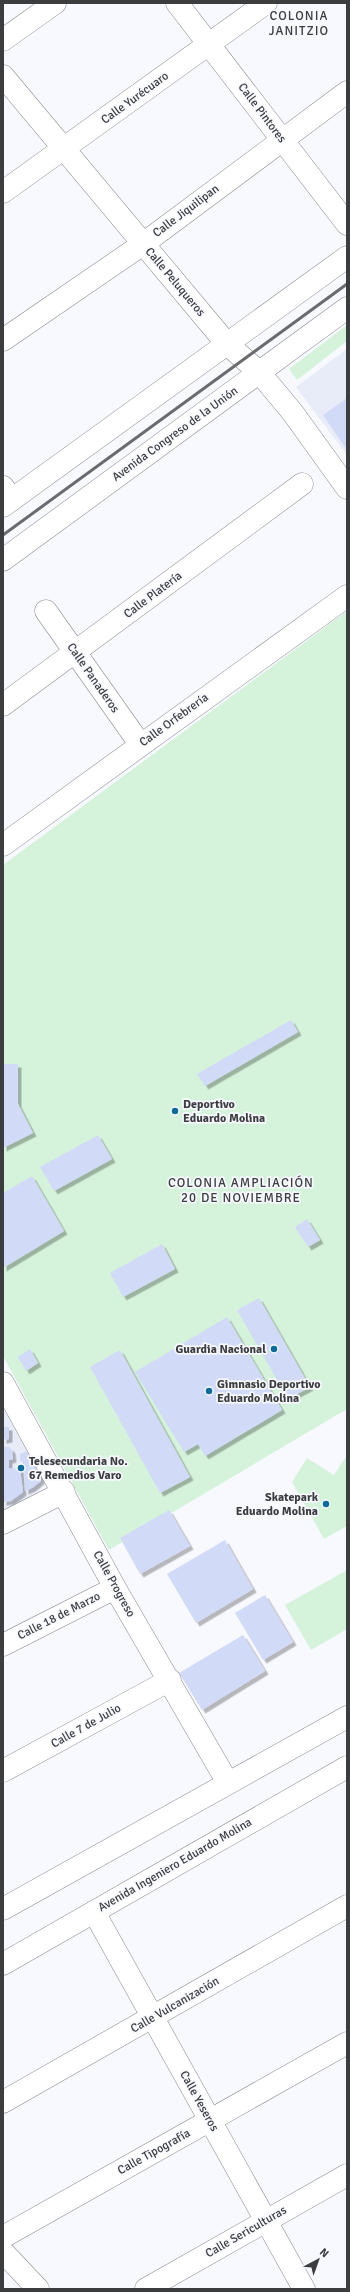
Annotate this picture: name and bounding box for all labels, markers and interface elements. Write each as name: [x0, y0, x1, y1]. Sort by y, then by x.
district label: COLONIA JANITZIO: [269, 8, 329, 39]
street label: Calle Yurécuaro: [98, 68, 172, 128]
street label: Calle Pintores: [235, 80, 289, 146]
street label: Calle Jiquilipan: [150, 181, 222, 241]
street label: Calle Peluqueros: [142, 244, 208, 320]
street label: Avenida Congreso de la Unión: [109, 383, 241, 485]
street label: Calle Platería: [121, 568, 185, 622]
street label: Calle Panaderos: [63, 640, 123, 716]
street label: Calle Orfebrería: [137, 690, 211, 750]
place label: Deportivo Eduardo Molina: [183, 1097, 265, 1126]
marker: Deportivo Eduardo Molina: [170, 1106, 180, 1116]
district label: COLONIA AMPLIACIÓN 20 DE NOVIEMBRE: [168, 1175, 314, 1206]
place label: Guardia Nacional: [175, 1342, 266, 1357]
marker: Guardia Nacional: [269, 1344, 279, 1354]
place label: Gimnasio Deportivo Eduardo Molina: [217, 1377, 321, 1406]
marker: Gimnasio Deportivo Eduardo Molina: [204, 1386, 214, 1396]
place label: Telesecundaria No. 67 Remedios Varo: [29, 1454, 128, 1483]
marker: Telesecundaria No. 67 Remedios Varo: [16, 1463, 26, 1473]
place label: Skatepark Eduardo Molina: [236, 1490, 319, 1519]
marker: Skatepark Eduardo Molina: [321, 1499, 331, 1509]
street label: Calle Progreso: [90, 1548, 138, 1620]
street label: Calle 18 de Marzo: [15, 1589, 103, 1643]
street label: Calle 7 de Julio: [48, 1701, 124, 1751]
street label: Avenida Ingeniero Eduardo Molina: [95, 1815, 255, 1915]
street label: Calle Vulcanización: [128, 1974, 222, 2036]
street label: Calle Yeseros: [176, 2068, 222, 2134]
street label: Calle Tipografía: [115, 2126, 193, 2178]
street label: Calle Sericulturas: [203, 2203, 289, 2261]
north arrow: [298, 2240, 338, 2280]
text: N: [317, 2245, 331, 2260]

